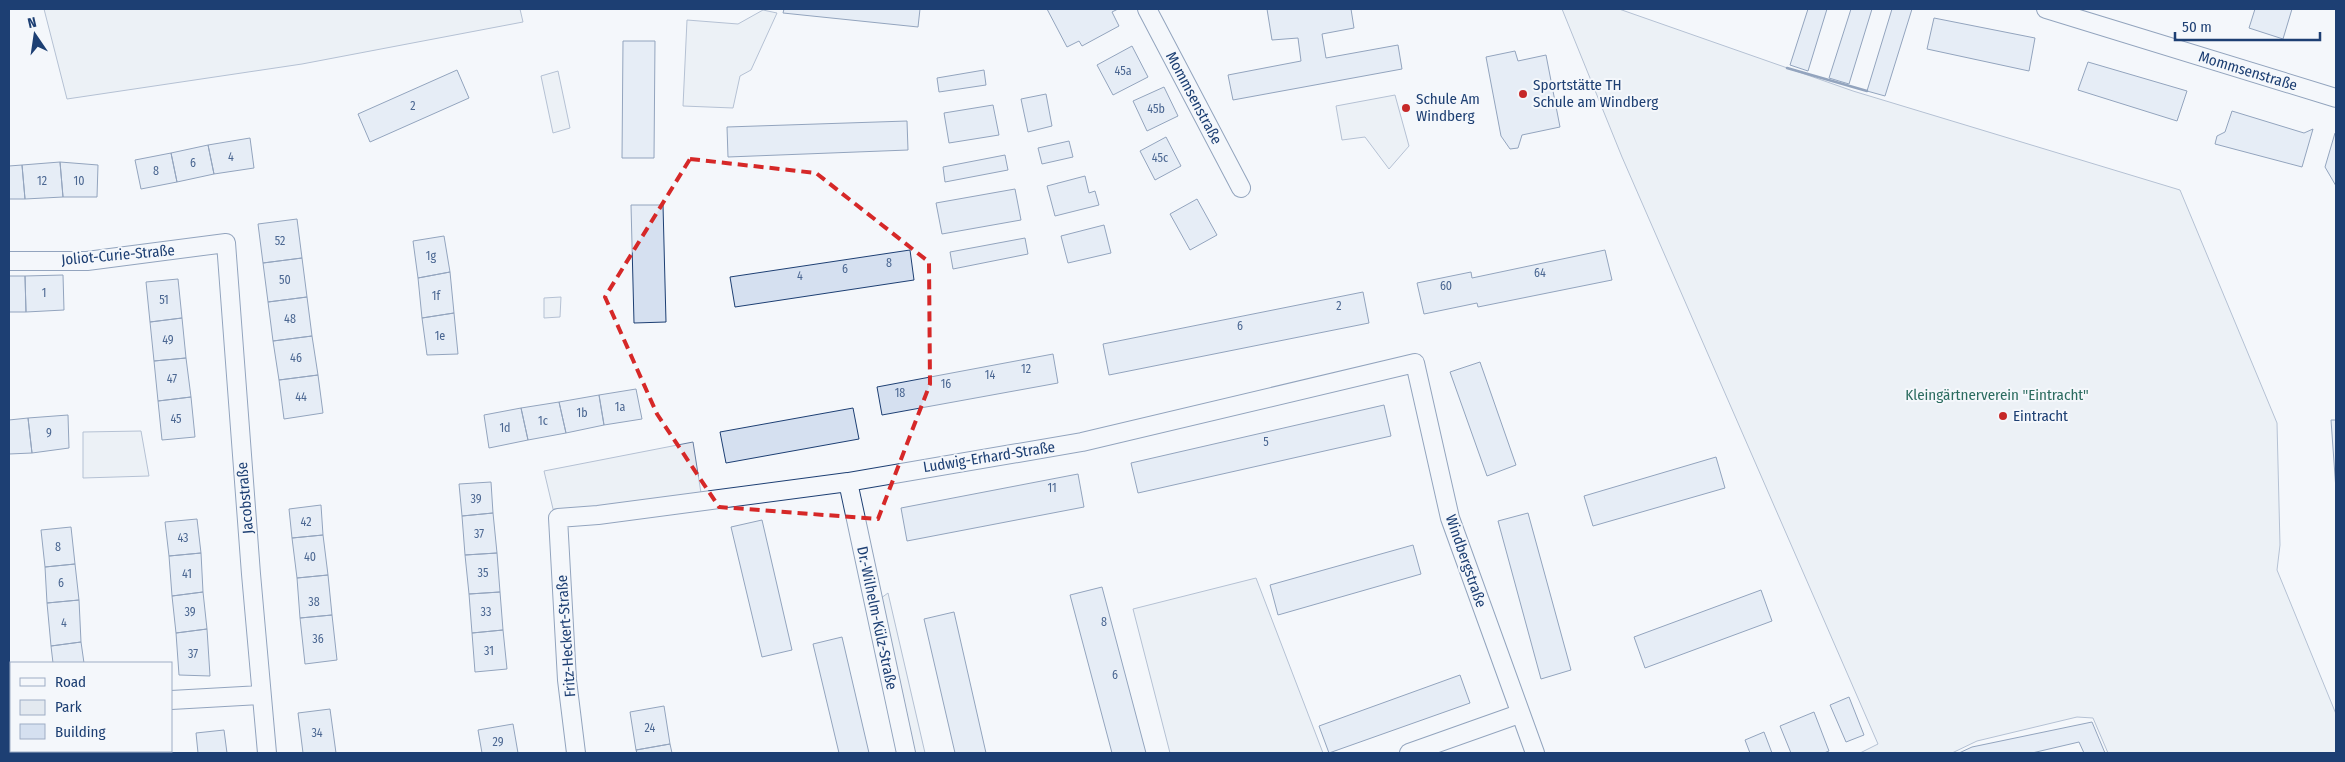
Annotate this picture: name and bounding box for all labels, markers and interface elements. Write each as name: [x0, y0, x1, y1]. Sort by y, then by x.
north arrow: [10, 10, 60, 60]
scale bar: [2175, 10, 2320, 42]
text: N: [26, 14, 38, 32]
text: 50 m: [2182, 18, 2212, 36]
street label: Mommsenstraße: [2196, 47, 2300, 95]
street label: Mommsenstraße: [1162, 49, 1226, 147]
house number: 45a: [1114, 64, 1132, 78]
place label: Sportstätte TH Schule am Windberg: [1533, 76, 1658, 111]
marker: Sportstätte TH Schule am Windberg: [1517, 88, 1529, 100]
place label: Schule Am Windberg: [1416, 90, 1480, 125]
house number: 2: [410, 99, 416, 113]
house number: 45b: [1147, 102, 1165, 116]
marker: Schule Am Windberg: [1400, 102, 1412, 114]
house number: 4: [228, 150, 234, 164]
house number: 45c: [1152, 151, 1168, 165]
house number: 6: [190, 156, 196, 170]
house number: 8: [153, 164, 159, 178]
house number: 12: [37, 174, 47, 188]
house number: 10: [74, 174, 84, 188]
house number: 52: [275, 234, 285, 248]
street label: Joliot-Curie-Straße: [60, 241, 176, 269]
house number: 1g: [426, 249, 437, 263]
house number: 8: [886, 256, 892, 270]
house number: 6: [842, 262, 848, 276]
house number: 64: [1534, 266, 1546, 280]
house number: 4: [797, 269, 803, 283]
house number: 50: [279, 273, 291, 287]
house number: 60: [1440, 279, 1452, 293]
house number: 1: [42, 286, 46, 300]
house number: 1f: [432, 289, 442, 303]
house number: 51: [159, 293, 169, 307]
house number: 2: [1336, 299, 1342, 313]
house number: 48: [284, 312, 296, 326]
house number: 6: [1237, 319, 1243, 333]
house number: 1e: [435, 329, 445, 343]
house number: 49: [162, 333, 174, 347]
house number: 46: [290, 351, 302, 365]
house number: 12: [1021, 362, 1031, 376]
house number: 14: [985, 368, 995, 382]
house number: 47: [167, 372, 177, 386]
house number: 16: [941, 377, 951, 391]
house number: 18: [895, 386, 905, 400]
park label: Kleingärtnerverein "Eintracht": [1905, 386, 2089, 404]
house number: 44: [295, 390, 307, 404]
house number: 1a: [615, 400, 625, 414]
house number: 1b: [576, 406, 588, 420]
place label: Eintracht: [2013, 407, 2068, 425]
marker: Eintracht: [1997, 410, 2009, 422]
house number: 45: [170, 412, 182, 426]
house number: 1c: [538, 414, 548, 428]
house number: 1d: [499, 421, 511, 435]
house number: 9: [46, 426, 52, 440]
house number: 5: [1263, 435, 1269, 449]
street label: Ludwig-Erhard-Straße: [922, 438, 1056, 476]
street label: Jacobstraße: [233, 461, 257, 535]
house number: 11: [1047, 481, 1057, 495]
house number: 39: [470, 492, 482, 506]
street label: Windbergstraße: [1442, 512, 1490, 610]
house number: 42: [301, 515, 311, 529]
house number: 37: [474, 527, 484, 541]
house number: 43: [177, 531, 189, 545]
house number: 8: [55, 540, 61, 554]
street label: Dr.-Wilhelm-Külz-Straße: [853, 545, 901, 691]
house number: 40: [304, 550, 316, 564]
house number: 35: [478, 566, 489, 580]
house number: 41: [182, 567, 192, 581]
street label: Fritz-Heckert-Straße: [553, 574, 579, 698]
house number: 6: [58, 576, 64, 590]
house number: 38: [308, 595, 320, 609]
house number: 39: [184, 605, 196, 619]
house number: 33: [481, 605, 491, 619]
house number: 8: [1101, 615, 1107, 629]
house number: 4: [61, 616, 67, 630]
house number: 36: [312, 632, 324, 646]
house number: 31: [484, 644, 494, 658]
house number: 37: [188, 647, 198, 661]
legend: [10, 662, 172, 752]
house number: 6: [1112, 668, 1118, 682]
text: Road: [55, 673, 86, 691]
text: Park: [55, 698, 82, 716]
house number: 24: [645, 721, 656, 735]
text: Building: [55, 723, 106, 741]
house number: 34: [311, 726, 323, 740]
house number: 29: [492, 735, 504, 749]

